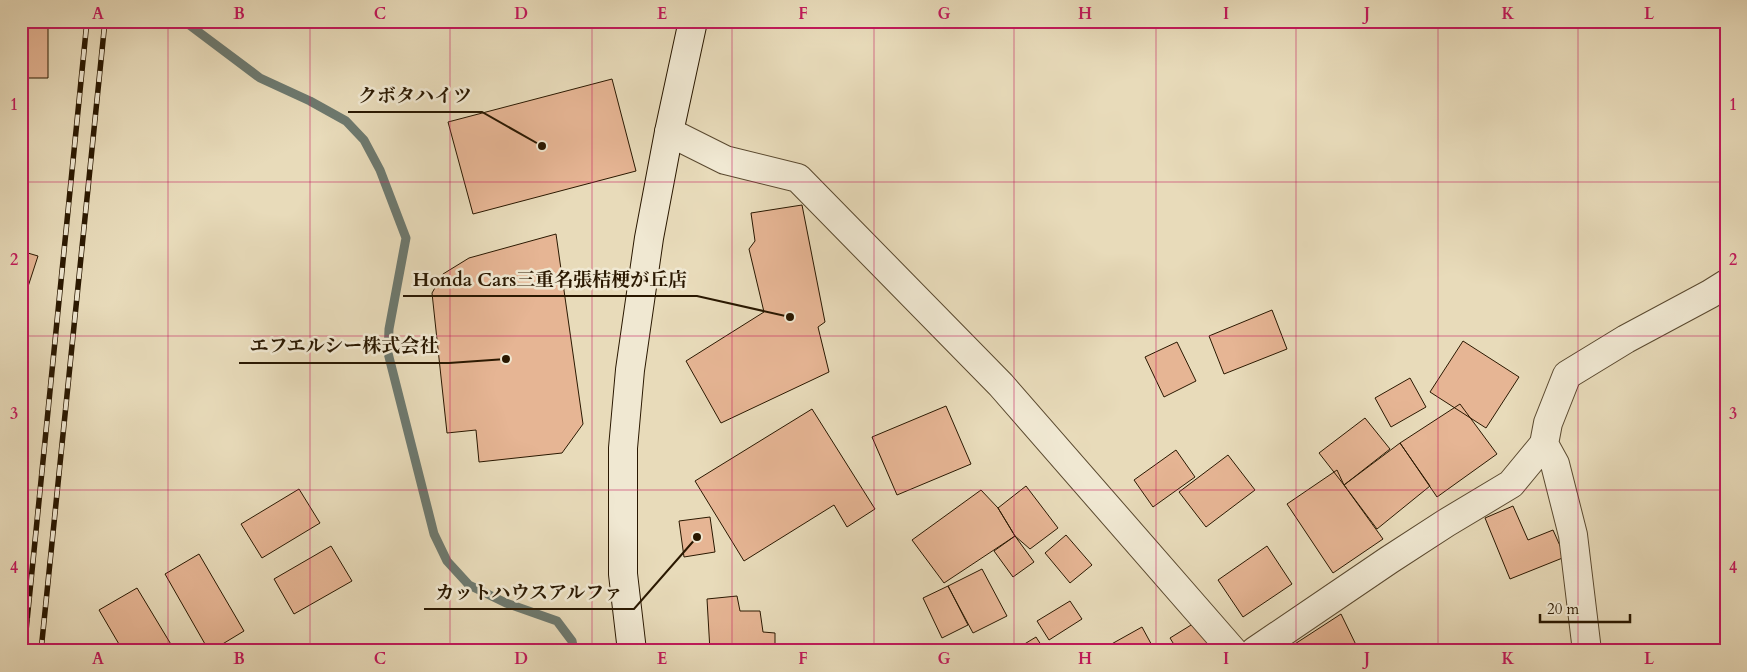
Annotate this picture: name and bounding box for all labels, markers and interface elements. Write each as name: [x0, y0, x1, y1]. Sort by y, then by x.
text: A: [92, 3, 104, 25]
text: B: [233, 3, 245, 25]
text: C: [374, 3, 386, 25]
text: D: [514, 3, 528, 25]
text: E: [657, 3, 667, 25]
text: F: [798, 3, 808, 25]
text: G: [937, 3, 951, 25]
text: H: [1078, 3, 1092, 25]
text: I: [1223, 3, 1229, 25]
text: J: [1362, 3, 1370, 25]
text: K: [1502, 3, 1515, 25]
text: L: [1644, 3, 1655, 25]
callout: クボタハイツ: [348, 78, 482, 112]
text: クボタハイツ: [358, 83, 472, 109]
text: 1: [10, 94, 18, 116]
text: 1: [1729, 94, 1737, 116]
text: 2: [10, 249, 18, 271]
text: 2: [1729, 249, 1737, 271]
callout: Honda Cars三重名張桔梗が丘店: [403, 262, 697, 296]
text: Honda Cars三重名張桔梗が丘店: [413, 267, 687, 293]
callout: エフエルシー株式会社: [239, 329, 449, 363]
text: エフエルシー株式会社: [250, 333, 438, 359]
text: 3: [10, 403, 18, 425]
text: 3: [1729, 403, 1737, 425]
text: 4: [10, 557, 18, 579]
text: 4: [1729, 557, 1737, 579]
callout: カットハウスアルファ: [424, 575, 634, 609]
text: カットハウスアルファ: [435, 580, 623, 606]
scale bar: [1540, 592, 1630, 624]
text: 20 m: [1547, 599, 1579, 619]
text: A: [92, 648, 104, 670]
text: B: [233, 648, 245, 670]
text: C: [374, 648, 386, 670]
text: D: [514, 648, 528, 670]
text: E: [657, 648, 667, 670]
text: F: [798, 648, 808, 670]
text: G: [937, 648, 951, 670]
text: H: [1078, 648, 1092, 670]
text: I: [1223, 648, 1229, 670]
text: J: [1362, 648, 1370, 670]
text: K: [1502, 648, 1515, 670]
text: L: [1644, 648, 1655, 670]

